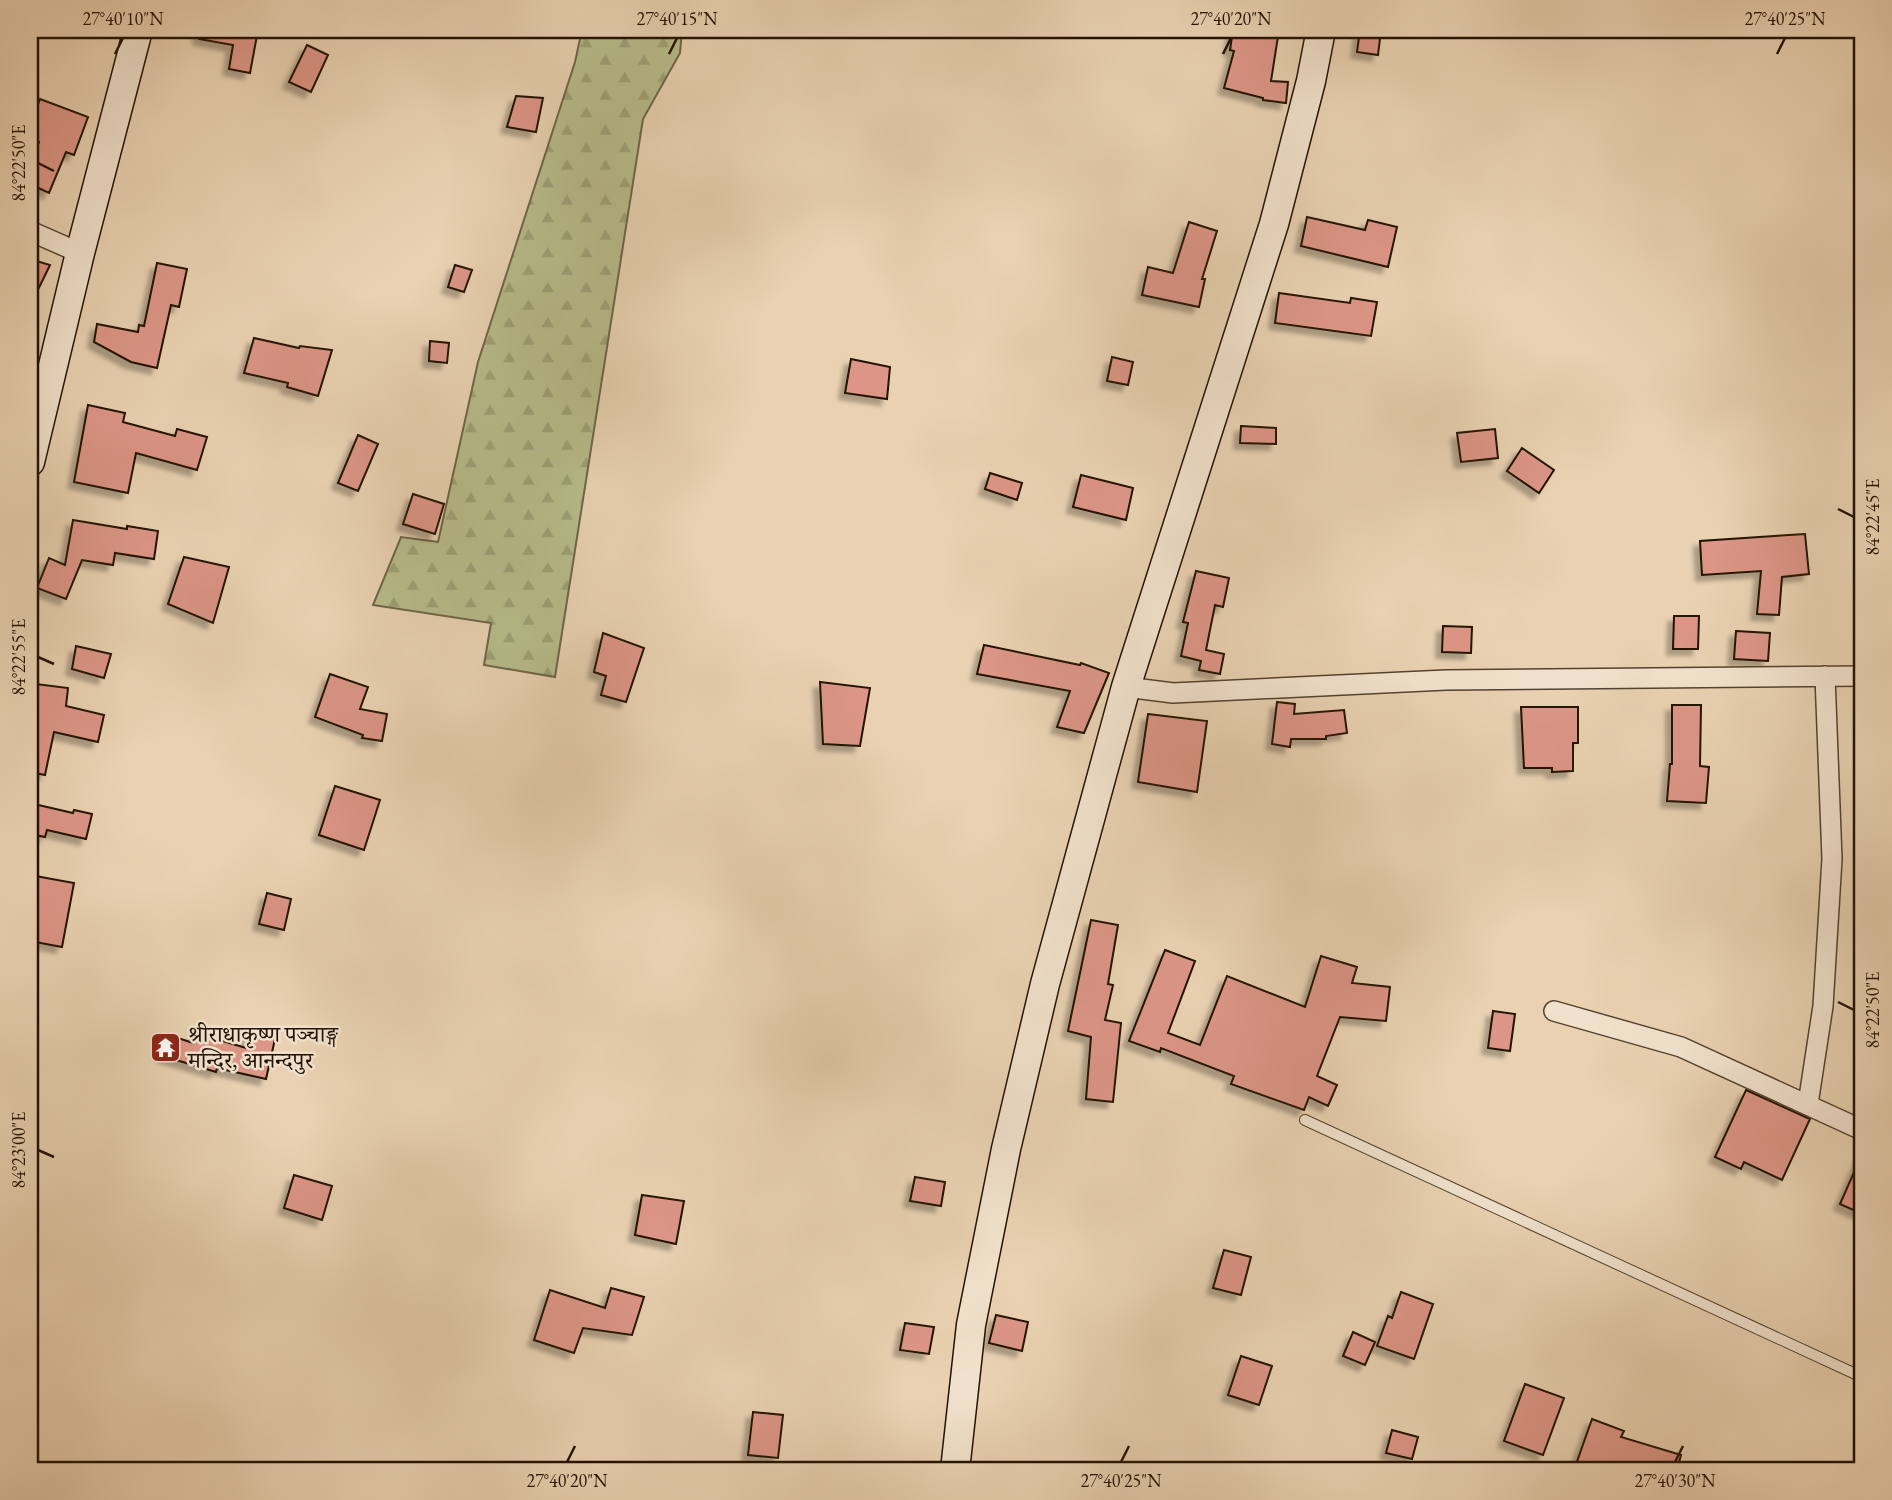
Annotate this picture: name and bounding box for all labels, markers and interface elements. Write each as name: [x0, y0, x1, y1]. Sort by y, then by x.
text: 27°40'10"N: [83, 7, 164, 30]
text: 27°40'15"N: [637, 7, 718, 30]
text: 27°40'20"N: [1191, 7, 1272, 30]
text: 27°40'25"N: [1745, 7, 1826, 30]
text: 84°22'50"E: [7, 125, 30, 201]
text: 84°22'45"E: [1861, 479, 1884, 555]
text: 84°22'55"E: [7, 619, 30, 695]
text: 84°22'50"E: [1861, 972, 1884, 1048]
place label: श्रीराधाकृष्ण पञ्चाङ्ग मन्दिर, आनन्दपुर: [187, 1019, 339, 1075]
temple icon: श्रीराधाकृष्ण पञ्चाङ्ग मन्दिर, आनन्दपुर: [148, 1030, 182, 1064]
text: 84°23'00"E: [7, 1112, 30, 1188]
text: 27°40'20"N: [527, 1469, 608, 1492]
text: 27°40'25"N: [1081, 1469, 1162, 1492]
text: 27°40'30"N: [1635, 1469, 1716, 1492]

